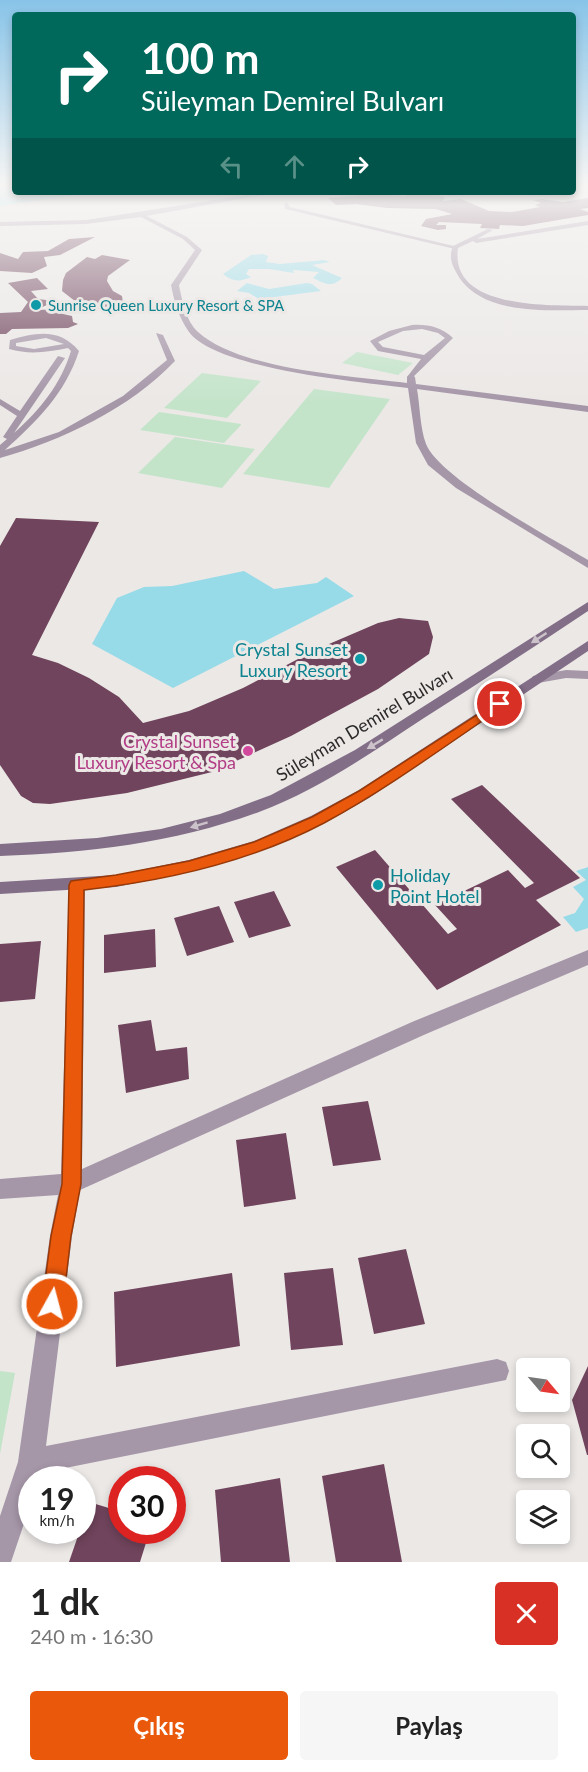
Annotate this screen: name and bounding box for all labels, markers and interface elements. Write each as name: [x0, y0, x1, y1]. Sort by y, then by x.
text: 100 m: [141, 33, 259, 83]
icon: right: [42, 36, 120, 114]
text: Süleyman Demirel Bulvarı: [141, 84, 444, 117]
icon: left: [215, 150, 248, 183]
icon: ahead: [278, 150, 311, 183]
icon: right: [341, 150, 374, 183]
place label: Sunrise Queen Luxury Resort & SPA: [48, 296, 285, 314]
marker: Sunrise Queen Luxury Resort & SPA: [29, 298, 43, 312]
one-way arrow: [531, 632, 547, 643]
place label: Crystal Sunset Luxury Resort: [235, 638, 349, 681]
marker: Crystal Sunset Luxury Resort: [353, 652, 367, 666]
street label: Süleyman Demirel Bulvarı: [272, 662, 456, 786]
pin: [474, 678, 525, 729]
icon: arrive: [483, 687, 516, 720]
place label: Crystal Sunset Luxury Resort & Spa: [76, 730, 237, 773]
one-way arrow: [367, 738, 383, 749]
marker: Crystal Sunset Luxury Resort & Spa: [241, 744, 255, 758]
one-way arrow: [190, 821, 208, 830]
place label: Holiday Point Hotel: [390, 864, 480, 907]
marker: Holiday Point Hotel: [371, 878, 385, 892]
position arrow: [20, 1272, 84, 1336]
north arrow: [516, 1358, 570, 1412]
map controls: [516, 1358, 570, 1544]
button: search: [516, 1424, 570, 1478]
speed limit sign: 30: [108, 1466, 186, 1544]
text: 19: [40, 1480, 74, 1516]
button: layers: [516, 1490, 570, 1544]
text: km/h: [39, 1511, 75, 1529]
text: 1 dk: [30, 1579, 99, 1623]
button: close: [495, 1582, 558, 1645]
text: 240 m · 16:30: [30, 1624, 153, 1648]
button: Çıkış: [30, 1691, 288, 1760]
button: Paylaş: [300, 1691, 558, 1760]

